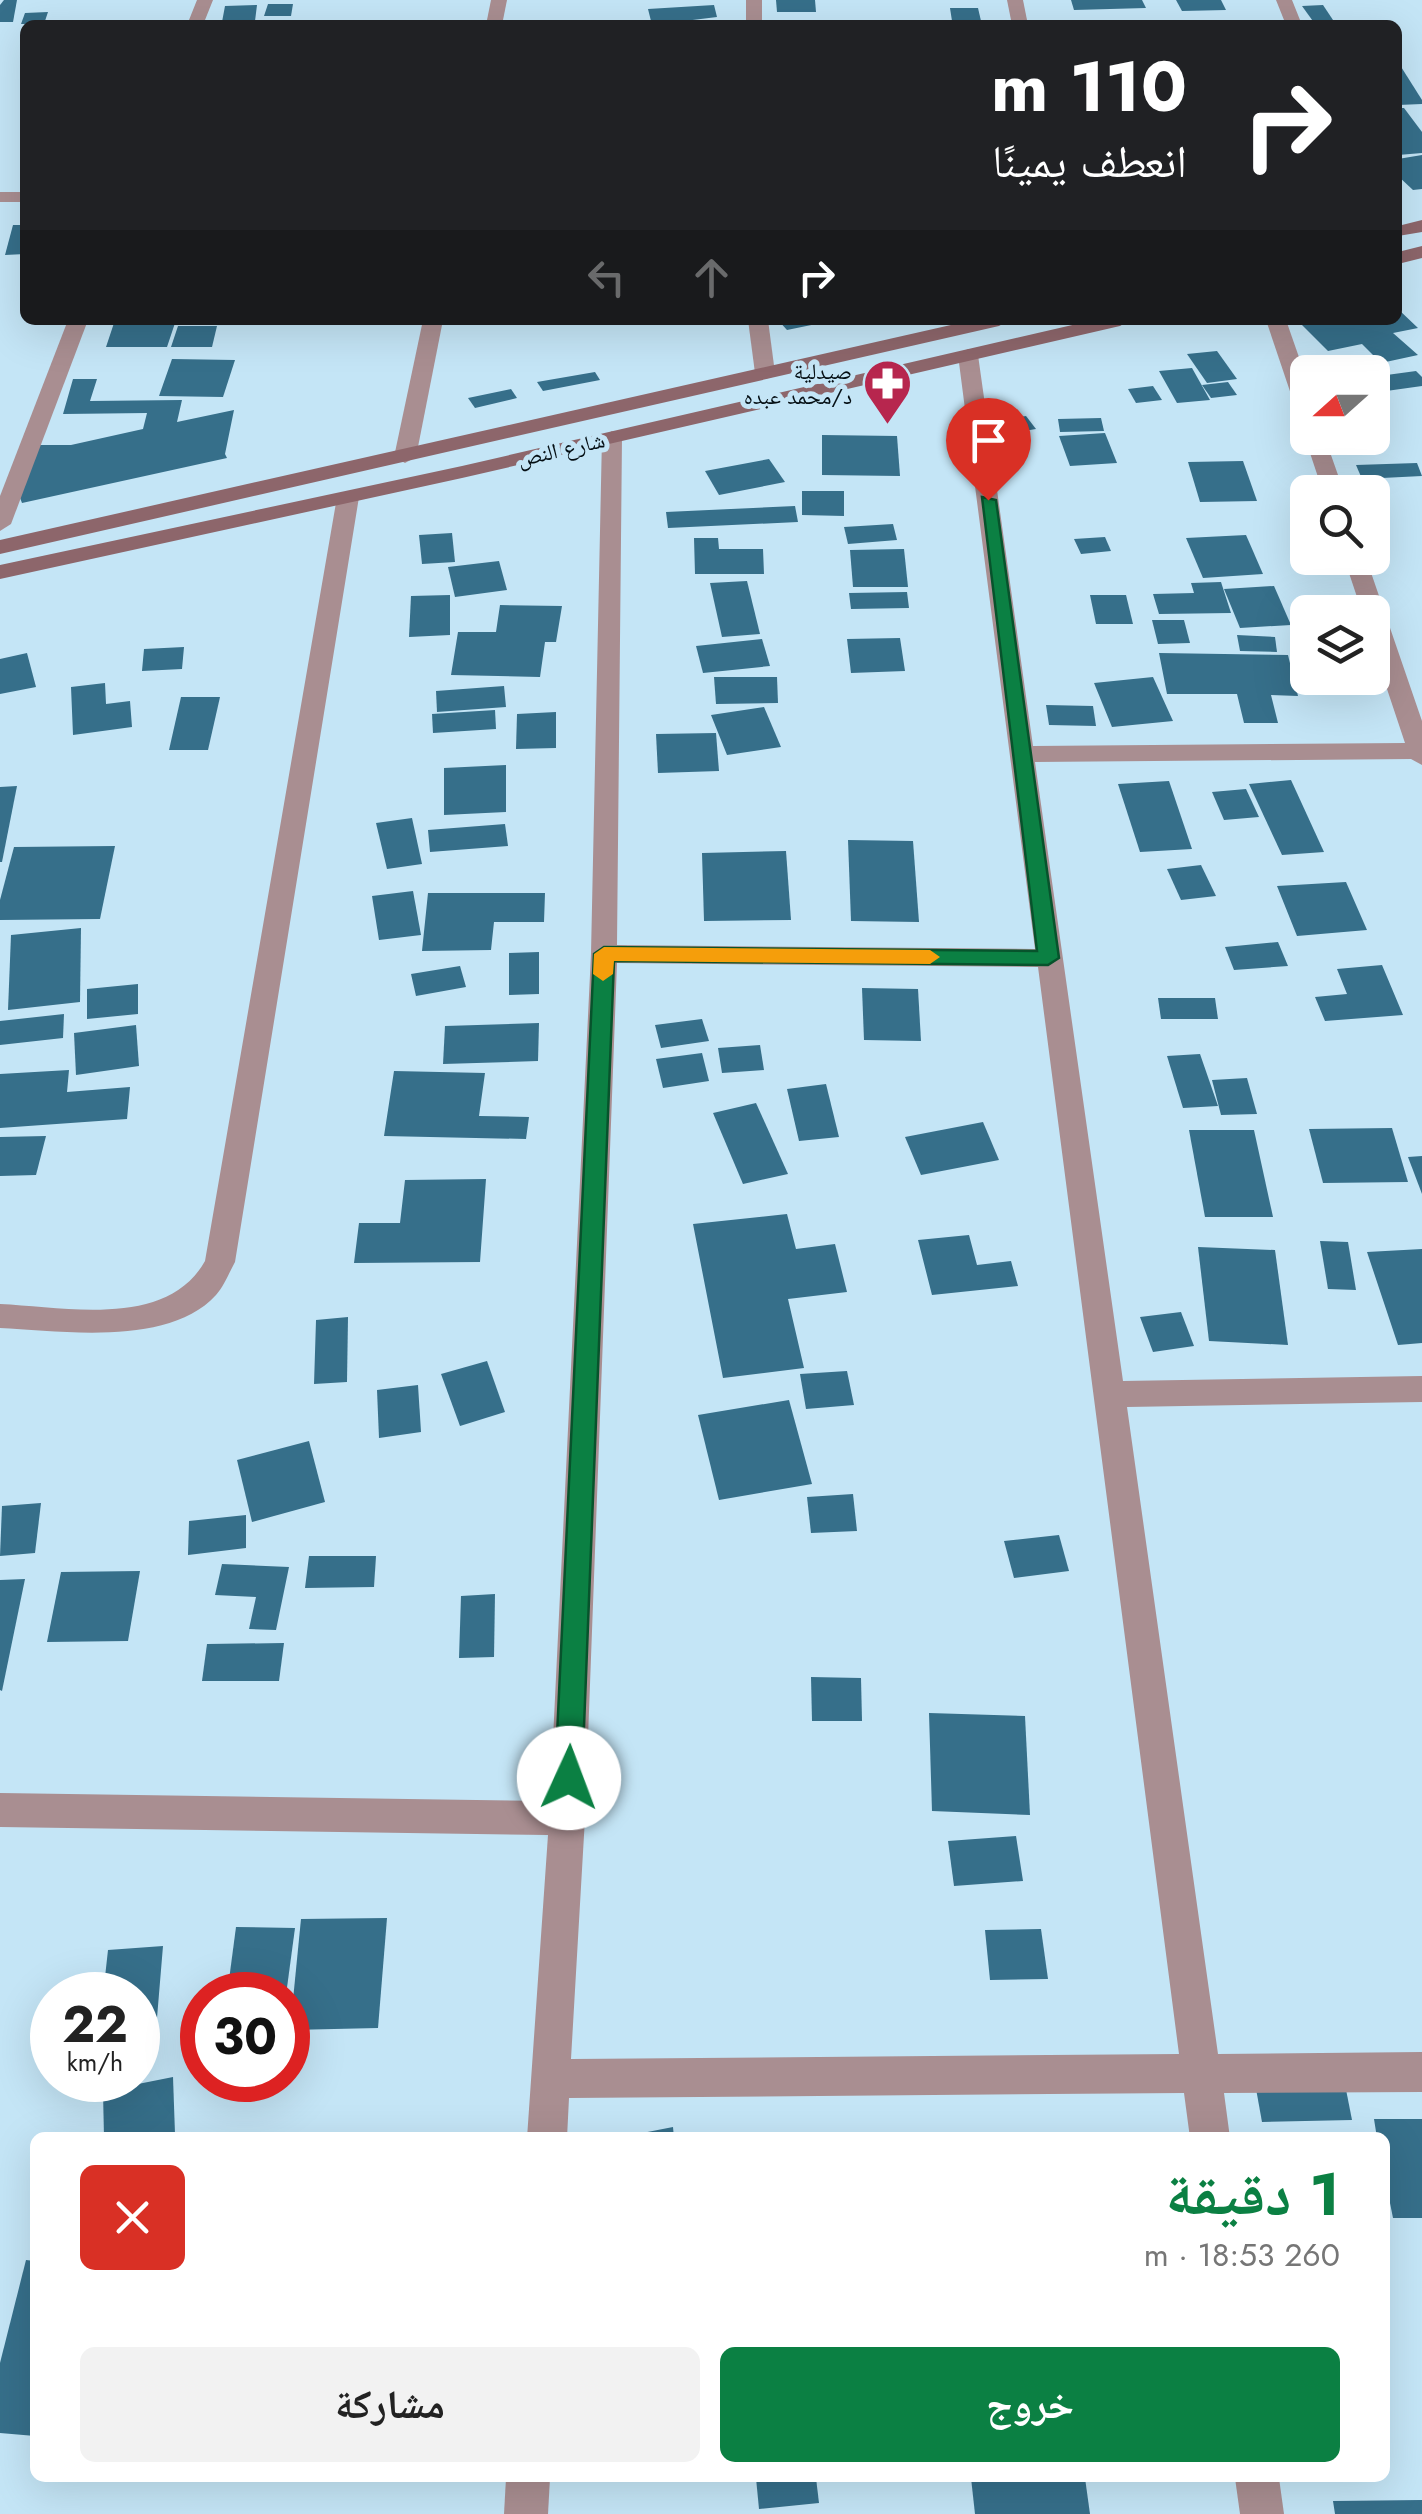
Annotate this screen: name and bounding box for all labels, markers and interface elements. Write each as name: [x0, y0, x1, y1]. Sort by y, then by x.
text: 110 m: [991, 36, 1187, 137]
icon: right: [1222, 60, 1352, 190]
text: انعطف يمينًا: [992, 129, 1187, 194]
icon: left: [579, 250, 634, 305]
icon: ahead: [684, 250, 739, 305]
icon: right: [789, 250, 844, 305]
place label: صيدلية د/محمد عبده: [744, 355, 852, 412]
north arrow: [1290, 355, 1390, 455]
map controls: [1290, 355, 1390, 695]
pharmacy icon: صيدلية د/محمد عبده: [861, 358, 913, 426]
pin: [946, 398, 1031, 501]
icon: arrive: [961, 413, 1016, 468]
street label: شارع النص: [514, 423, 608, 475]
button: search: [1290, 475, 1390, 575]
button: layers: [1290, 595, 1390, 695]
position arrow: [517, 1726, 621, 1830]
speed limit sign: 30: [180, 1972, 310, 2102]
text: 22: [62, 1988, 128, 2061]
text: km/h: [67, 2044, 123, 2080]
text: 1 دقيقة: [1165, 2151, 1340, 2238]
button: close: [80, 2165, 185, 2270]
text: 260 m · 18:53: [1144, 2232, 1340, 2278]
button: مشاركة: [80, 2347, 700, 2462]
button: خروج: [720, 2347, 1340, 2462]

